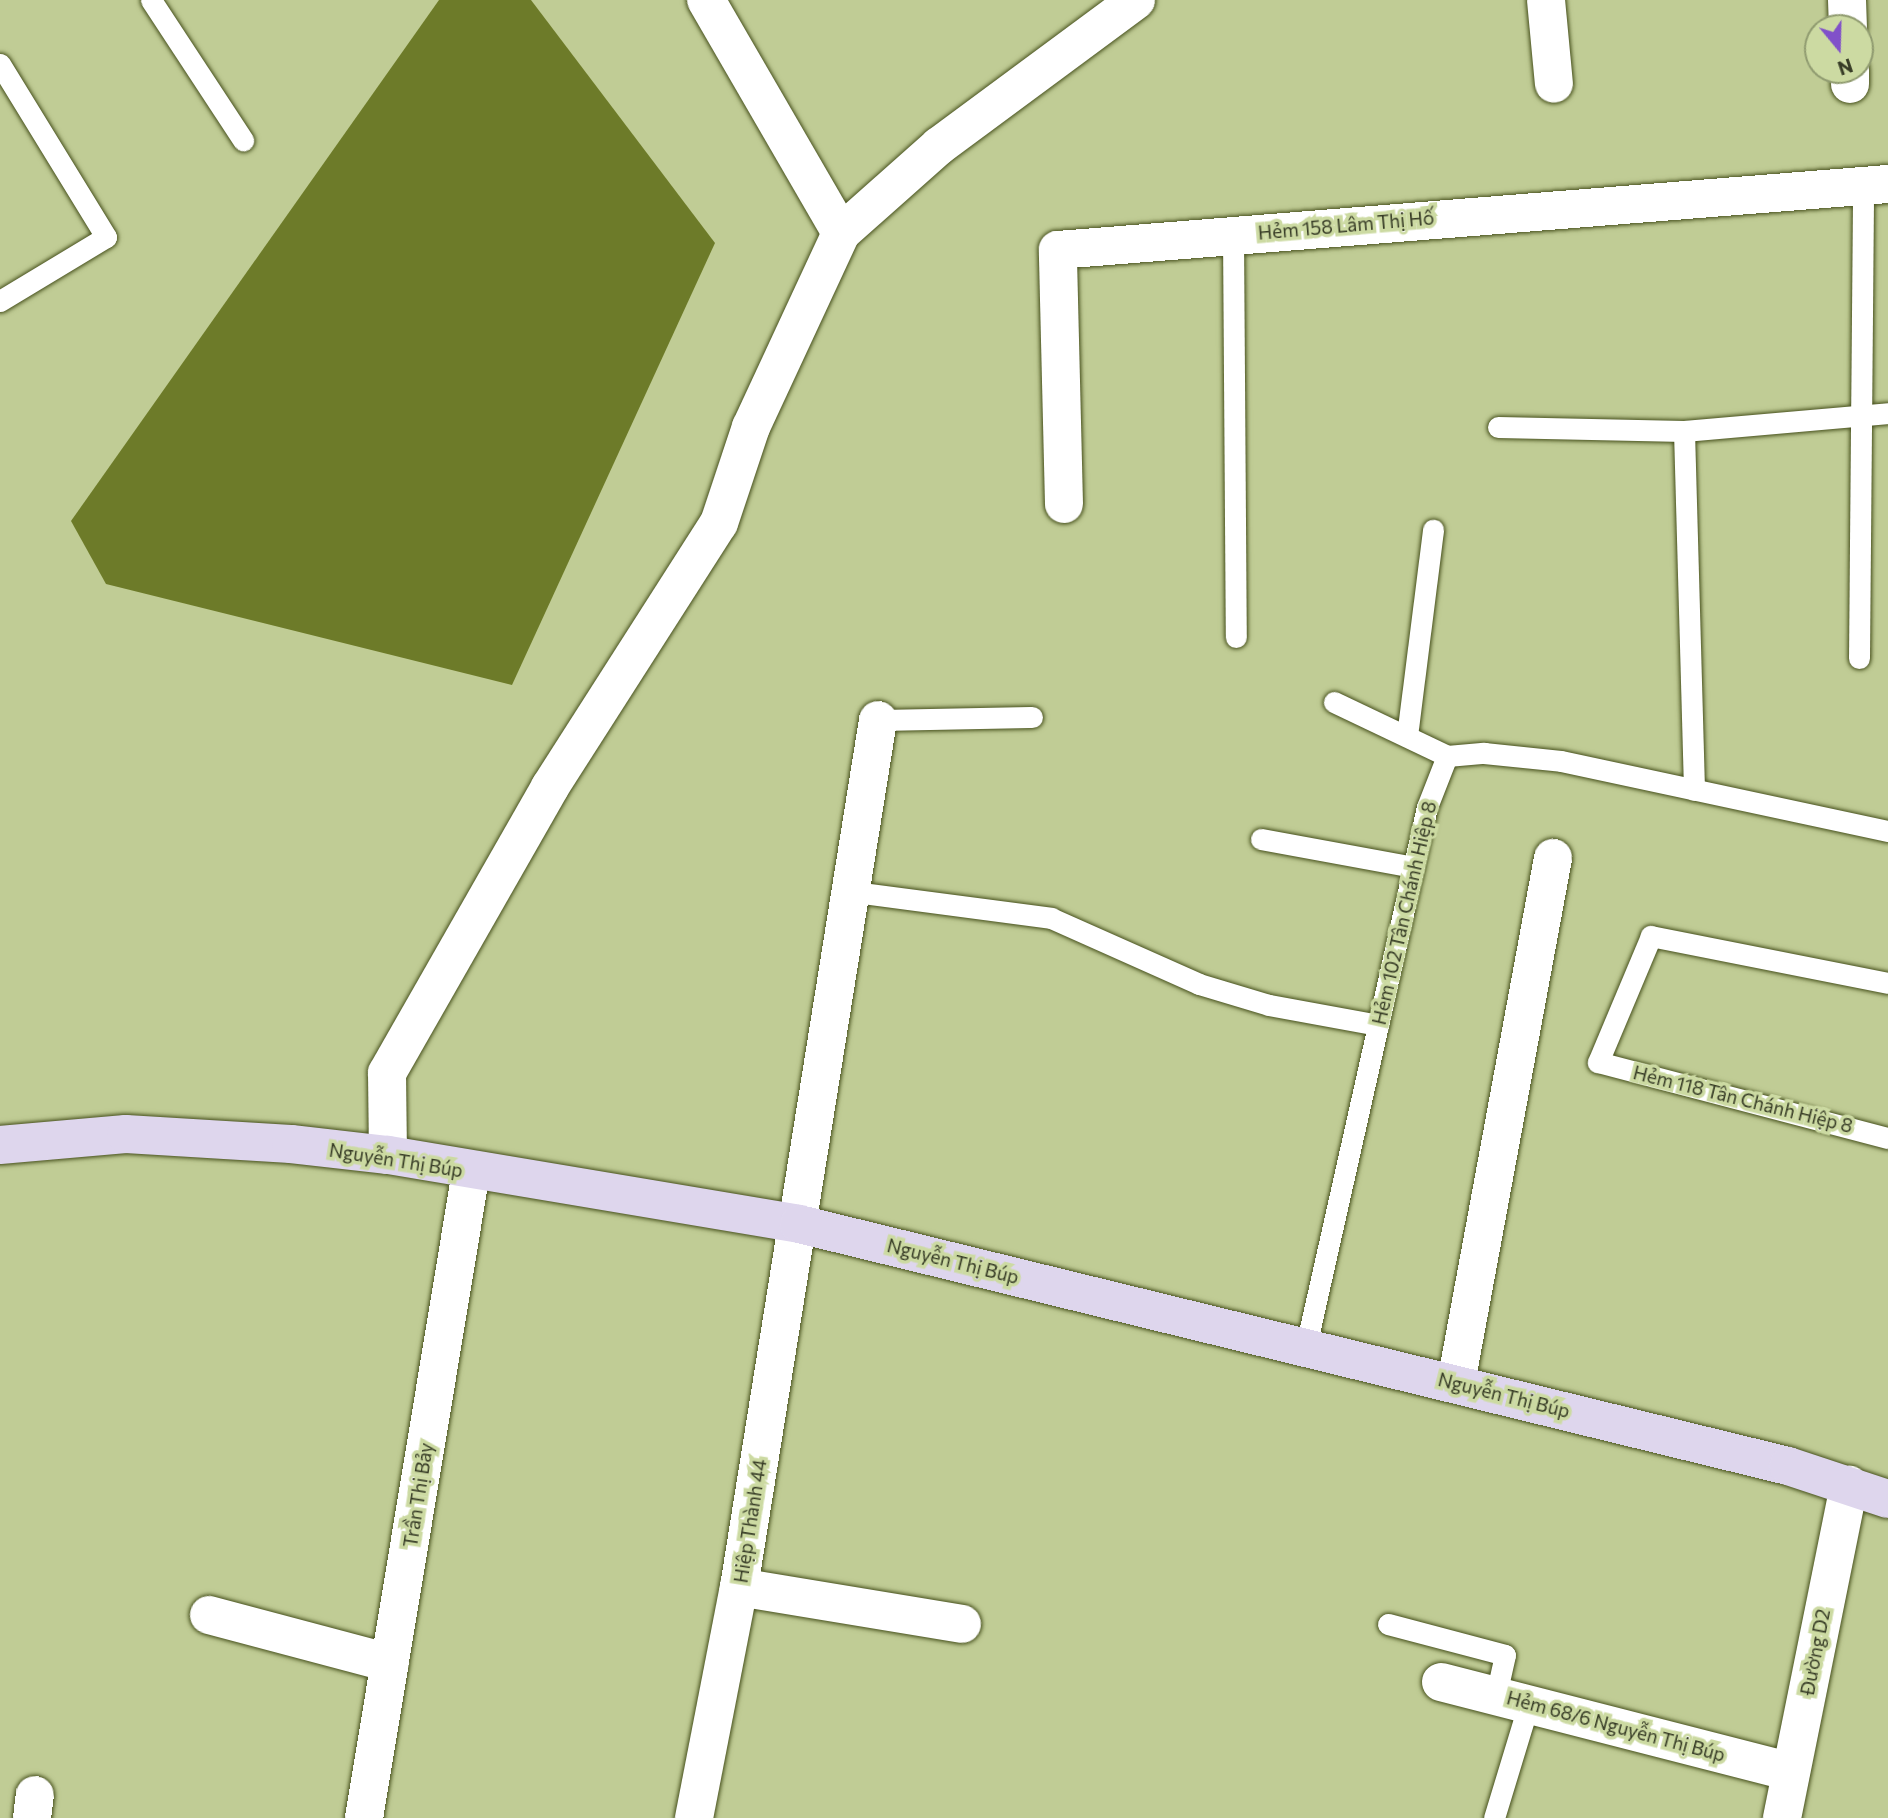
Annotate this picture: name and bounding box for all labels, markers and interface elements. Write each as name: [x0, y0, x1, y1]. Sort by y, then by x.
north arrow: [1804, 14, 1874, 84]
text: N: [1835, 54, 1856, 81]
street label: Hẻm 158 Lâm Thị Hố: [1257, 206, 1435, 244]
street label: Hẻm 102 Tân Chánh Hiệp 8: [1367, 799, 1441, 1027]
street label: Hẻm 118 Tân Chánh Hiệp 8: [1631, 1061, 1855, 1137]
street label: Nguyễn Thị Búp: [328, 1138, 464, 1182]
street label: Nguyễn Thị Búp: [885, 1234, 1021, 1288]
street label: Nguyễn Thị Búp: [1436, 1368, 1572, 1422]
street label: Trần Thị Bảy: [398, 1441, 438, 1549]
street label: Hiệp Thành 44: [729, 1457, 771, 1585]
street label: Đường D2: [1795, 1607, 1835, 1697]
street label: Hẻm 68/6 Nguyễn Thị Búp: [1504, 1686, 1728, 1766]

